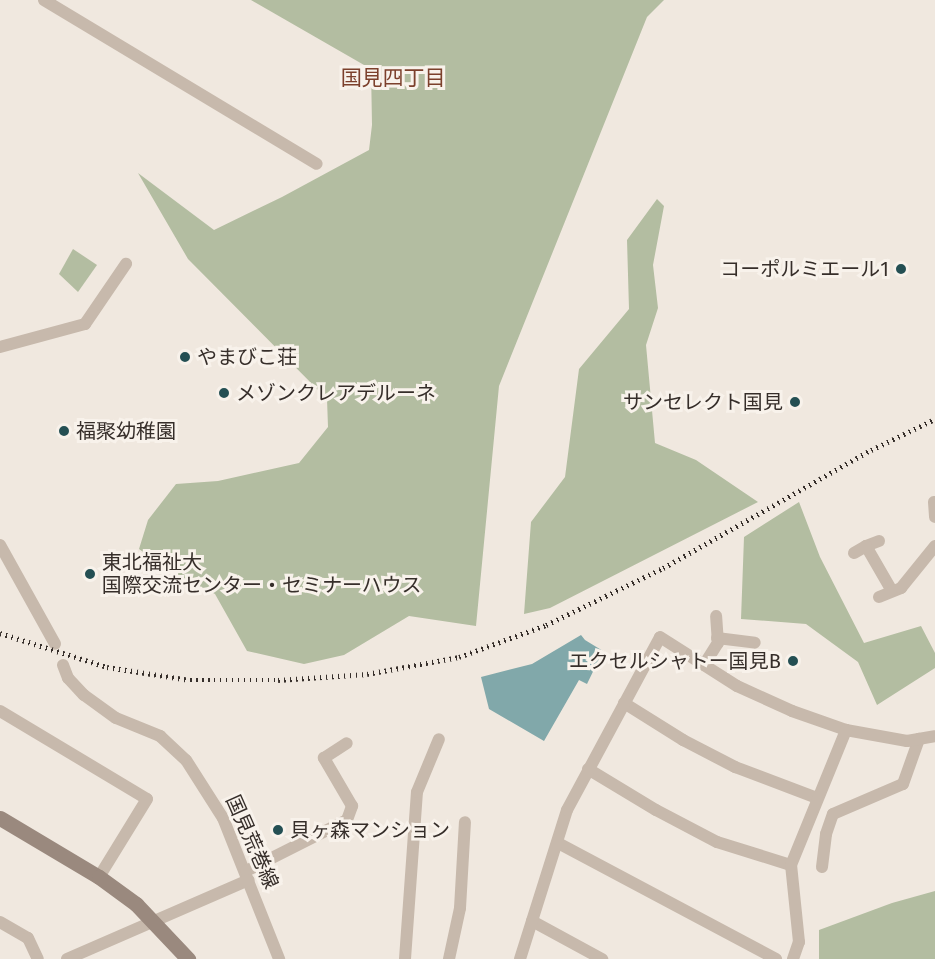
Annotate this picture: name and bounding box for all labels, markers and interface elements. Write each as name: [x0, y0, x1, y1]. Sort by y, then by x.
district label: 国見四丁目: [341, 65, 445, 91]
place label: コーポルミエール1: [720, 257, 889, 281]
marker: コーポルミエール1: [894, 262, 908, 276]
place label: やまびこ荘: [197, 345, 297, 369]
marker: やまびこ荘: [178, 350, 192, 364]
place label: メゾンクレアデルーネ: [236, 381, 436, 405]
marker: メゾンクレアデルーネ: [217, 386, 231, 400]
place label: サンセレクト国見: [623, 390, 783, 414]
marker: サンセレクト国見: [788, 395, 802, 409]
place label: 福聚幼稚園: [76, 419, 176, 443]
marker: 福聚幼稚園: [57, 424, 71, 438]
place label: 東北福祉大 国際交流センター・セミナーハウス: [102, 550, 422, 597]
marker: 東北福祉大 国際交流センター・セミナーハウス: [83, 567, 97, 581]
place label: エクセルシャトー国見B: [569, 649, 781, 673]
marker: エクセルシャトー国見B: [786, 654, 800, 668]
street label: 国見荒巻線: [221, 791, 283, 893]
place label: 貝ヶ森マンション: [290, 818, 450, 842]
marker: 貝ヶ森マンション: [271, 823, 285, 837]

